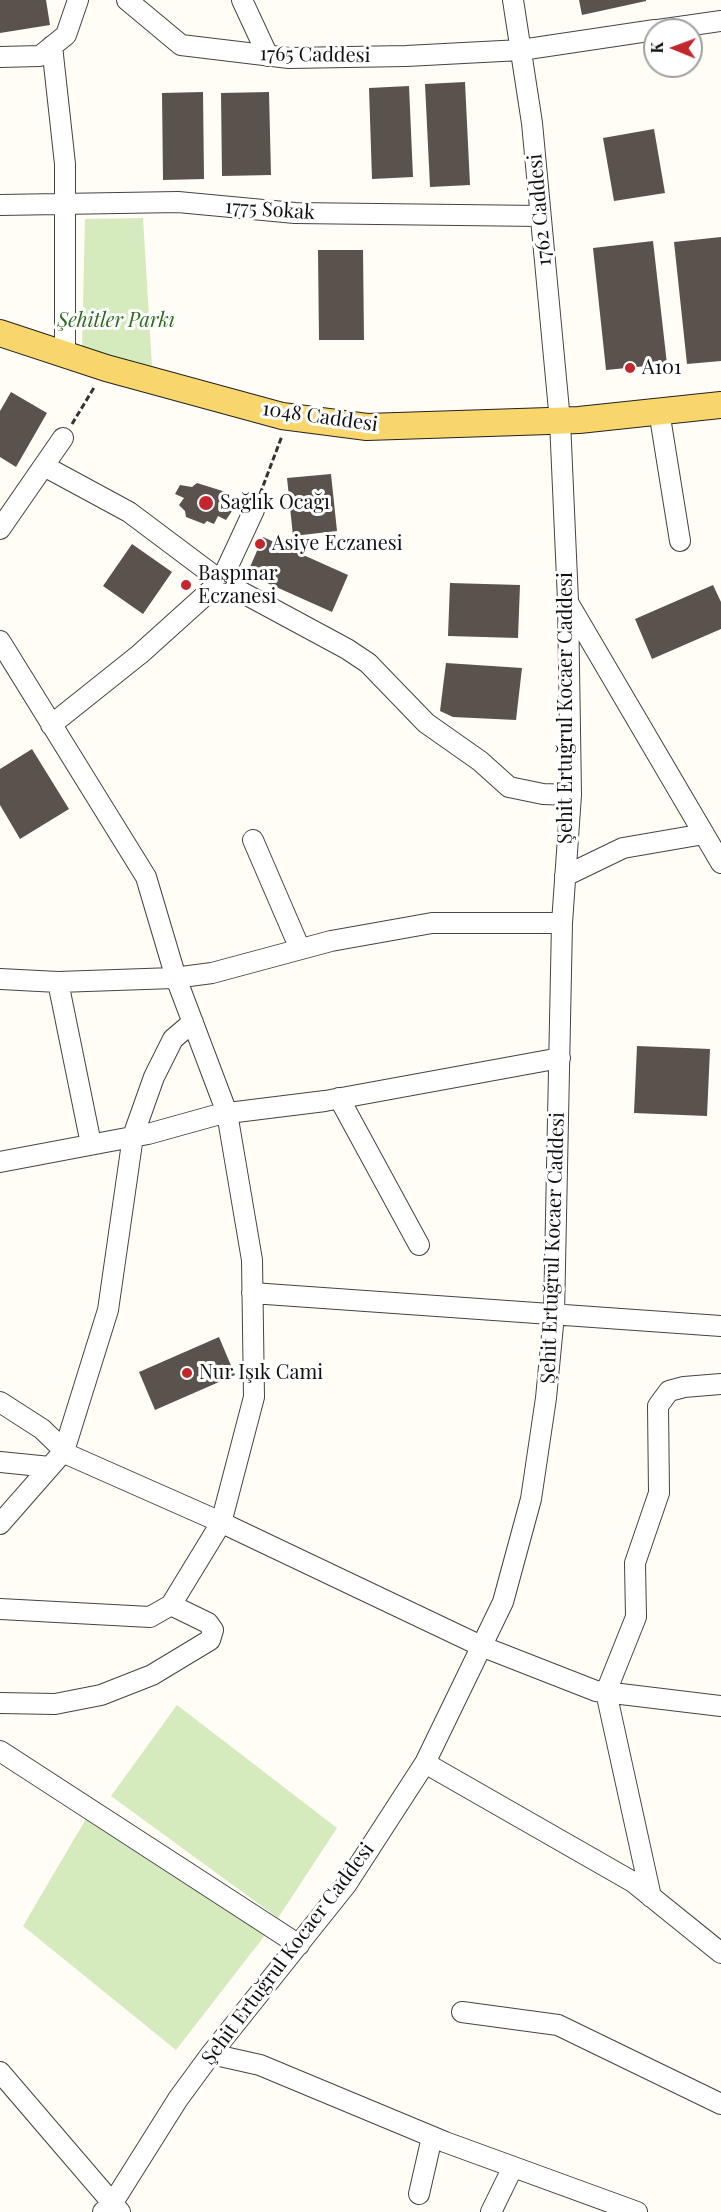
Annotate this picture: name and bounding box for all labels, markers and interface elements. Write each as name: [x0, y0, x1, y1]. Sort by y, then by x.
north arrow: [643, 18, 703, 78]
street label: 1765 Caddesi: [259, 42, 371, 68]
text: K: [646, 42, 667, 54]
street label: 1762 Caddesi: [523, 153, 557, 267]
street label: 1775 Sokak: [224, 195, 316, 225]
park label: Şehitler Parkı: [57, 309, 175, 333]
place label: A101: [642, 356, 681, 380]
marker: A101: [623, 361, 637, 375]
street label: 1048 Caddesi: [261, 397, 379, 437]
place label: Sağlık Ocağı: [220, 491, 330, 515]
marker: Sağlık Ocağı: [197, 494, 215, 512]
place label: Asiye Eczanesi: [272, 532, 403, 556]
marker: Asiye Eczanesi: [253, 537, 267, 551]
place label: Başpınar Eczanesi: [198, 562, 278, 609]
street label: Şehit Ertuğrul Kocaer Caddesi: [554, 572, 578, 844]
marker: Başpınar Eczanesi: [179, 578, 193, 592]
street label: Şehit Ertuğrul Kocaer Caddesi: [536, 1112, 570, 1384]
place label: Nur Işık Cami: [199, 1361, 323, 1385]
marker: Nur Işık Cami: [180, 1366, 194, 1380]
street label: Şehit Ertuğrul Kocaer Caddesi: [197, 1838, 379, 2070]

